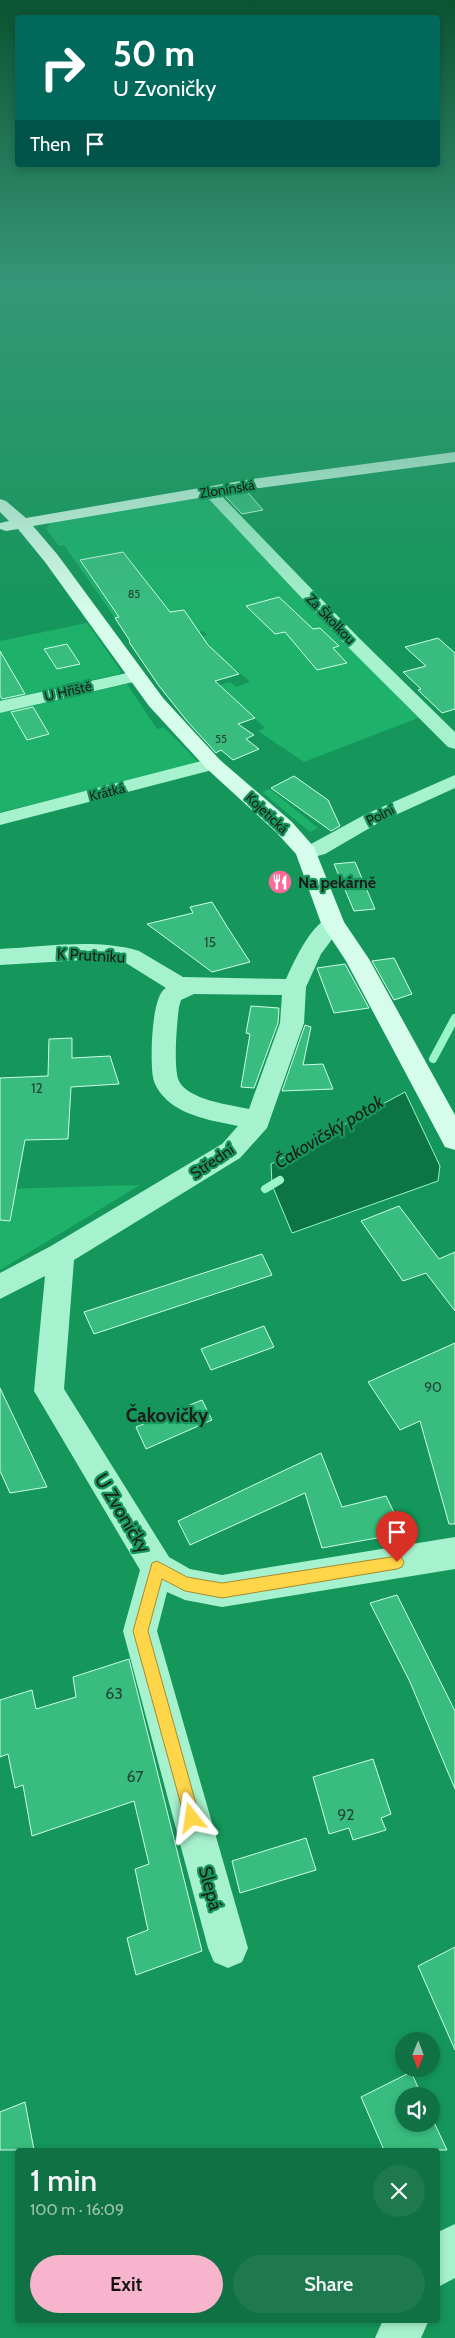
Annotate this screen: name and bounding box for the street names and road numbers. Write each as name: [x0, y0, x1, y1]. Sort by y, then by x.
street label: Zlonínská: [198, 476, 256, 502]
street label: Za Školkou: [302, 590, 360, 648]
street label: U Hřiště: [42, 677, 94, 705]
street label: Krátká: [87, 779, 127, 805]
street label: Kojetická: [242, 789, 292, 838]
street label: Polní: [363, 800, 397, 830]
street label: K Prutníku: [56, 944, 126, 967]
street label: Střední: [187, 1140, 238, 1183]
street label: U Zvoničky: [90, 1469, 156, 1558]
street label: Slepá: [194, 1864, 227, 1913]

